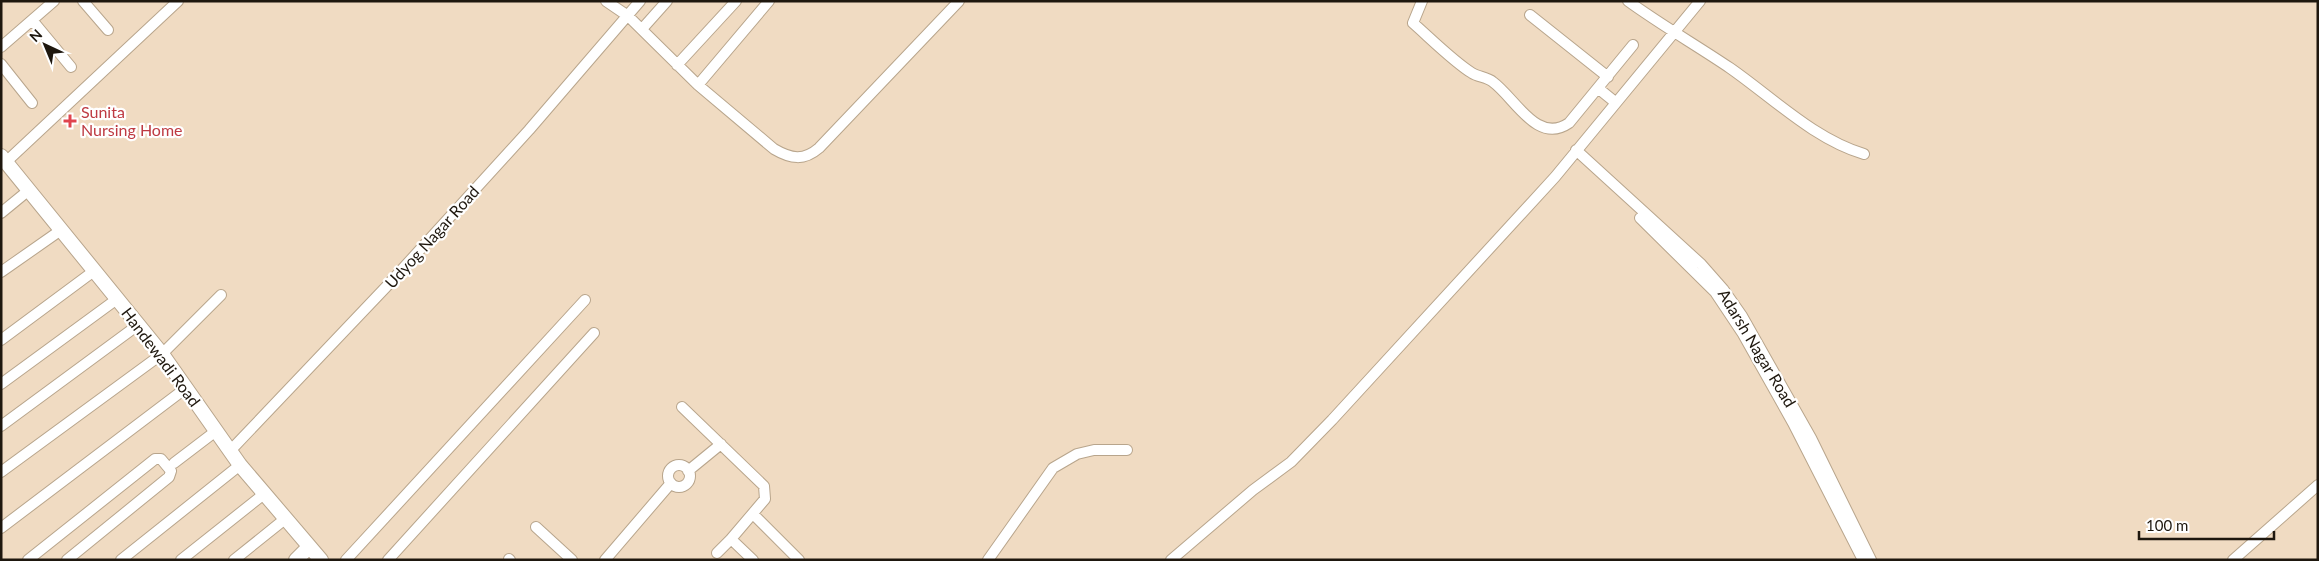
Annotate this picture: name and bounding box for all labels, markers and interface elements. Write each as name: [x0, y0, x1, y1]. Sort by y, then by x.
north arrow: [20, 20, 70, 70]
text: N: [26, 25, 45, 45]
place label: Sunita Nursing Home: [81, 102, 183, 139]
marker: Sunita Nursing Home: [63, 114, 77, 128]
street label: Udyog Nagar Road: [381, 182, 483, 292]
street label: Adarsh Nagar Road: [1715, 285, 1800, 410]
street label: Handewadi Road: [118, 303, 205, 410]
scale bar: [2139, 508, 2274, 540]
text: 100 m: [2146, 516, 2188, 534]

